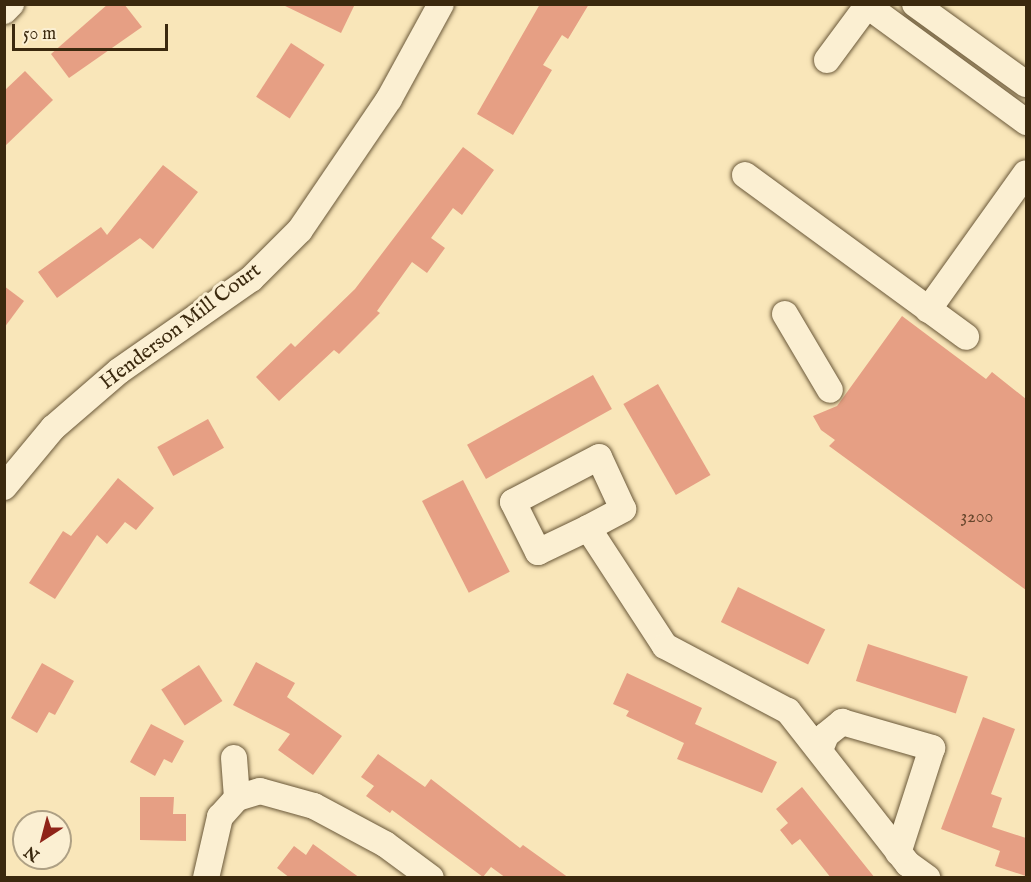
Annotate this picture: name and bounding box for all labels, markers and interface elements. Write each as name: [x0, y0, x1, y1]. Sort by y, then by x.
scale bar: [15, 12, 171, 50]
text: 50 m: [23, 23, 56, 46]
street label: Henderson Mill Court: [96, 258, 266, 396]
house number: 3200: [961, 507, 993, 529]
north arrow: [12, 810, 72, 870]
text: N: [21, 841, 44, 865]

